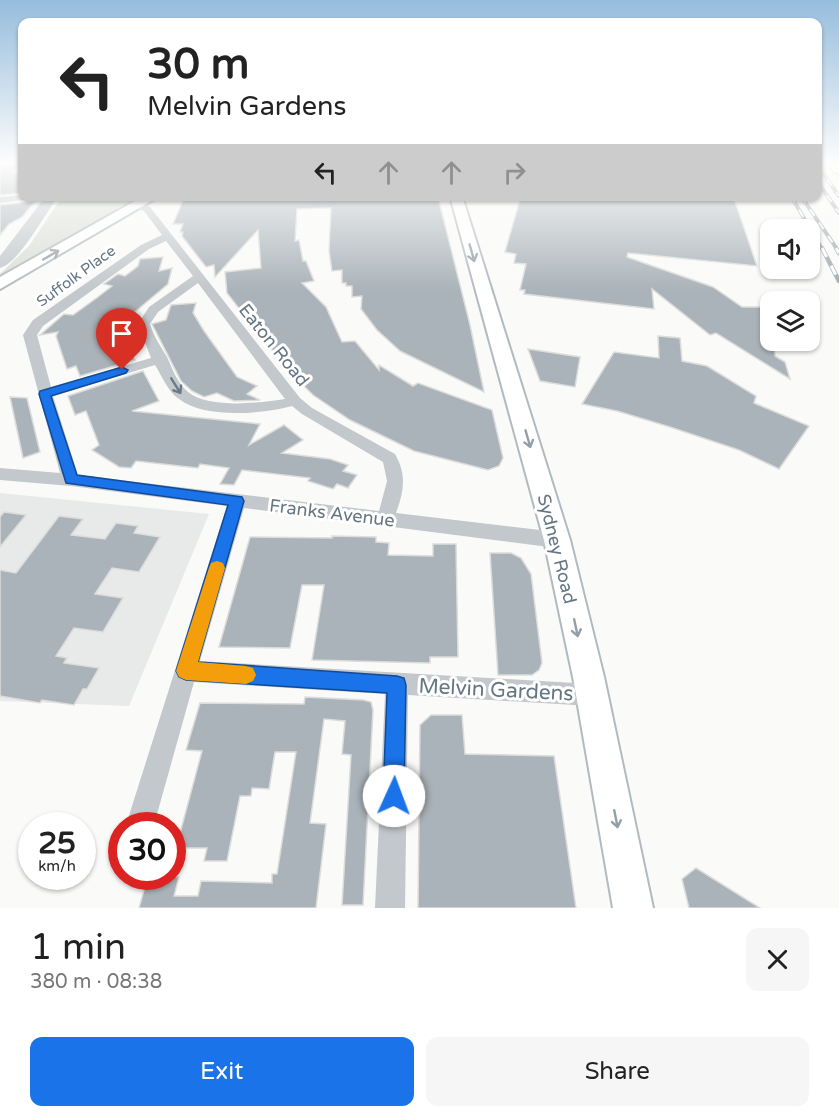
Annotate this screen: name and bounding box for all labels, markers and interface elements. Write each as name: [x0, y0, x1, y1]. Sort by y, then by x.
text: 30 m: [147, 39, 249, 90]
icon: left: [48, 42, 126, 120]
text: Melvin Gardens: [147, 90, 346, 123]
icon: left: [309, 156, 342, 189]
icon: ahead: [372, 156, 405, 189]
icon: ahead: [435, 156, 468, 189]
icon: right: [498, 156, 531, 189]
map controls: [760, 219, 820, 351]
button: sound: [760, 219, 820, 279]
street label: Suffolk Place: [33, 241, 119, 311]
one-way arrow: [467, 243, 478, 262]
one-way arrow: [42, 249, 59, 261]
button: layers: [760, 291, 820, 351]
street label: Eaton Road: [234, 299, 314, 391]
pin: [96, 308, 147, 370]
icon: arrive: [105, 317, 138, 350]
one-way arrow: [170, 377, 182, 394]
one-way arrow: [523, 429, 534, 448]
street label: Sydney Road: [533, 492, 581, 606]
street label: Franks Avenue: [268, 494, 396, 532]
one-way arrow: [571, 618, 583, 637]
street label: Melvin Gardens: [418, 673, 574, 707]
position arrow: [362, 764, 426, 828]
one-way arrow: [611, 809, 622, 828]
speed limit sign: 30: [108, 812, 186, 890]
text: 25: [38, 825, 76, 862]
text: km/h: [38, 857, 76, 875]
text: 1 min: [30, 926, 126, 969]
button: close: [746, 928, 809, 991]
text: 380 m · 08:38: [30, 970, 162, 994]
button: Exit: [30, 1037, 414, 1106]
button: Share: [426, 1037, 809, 1106]

